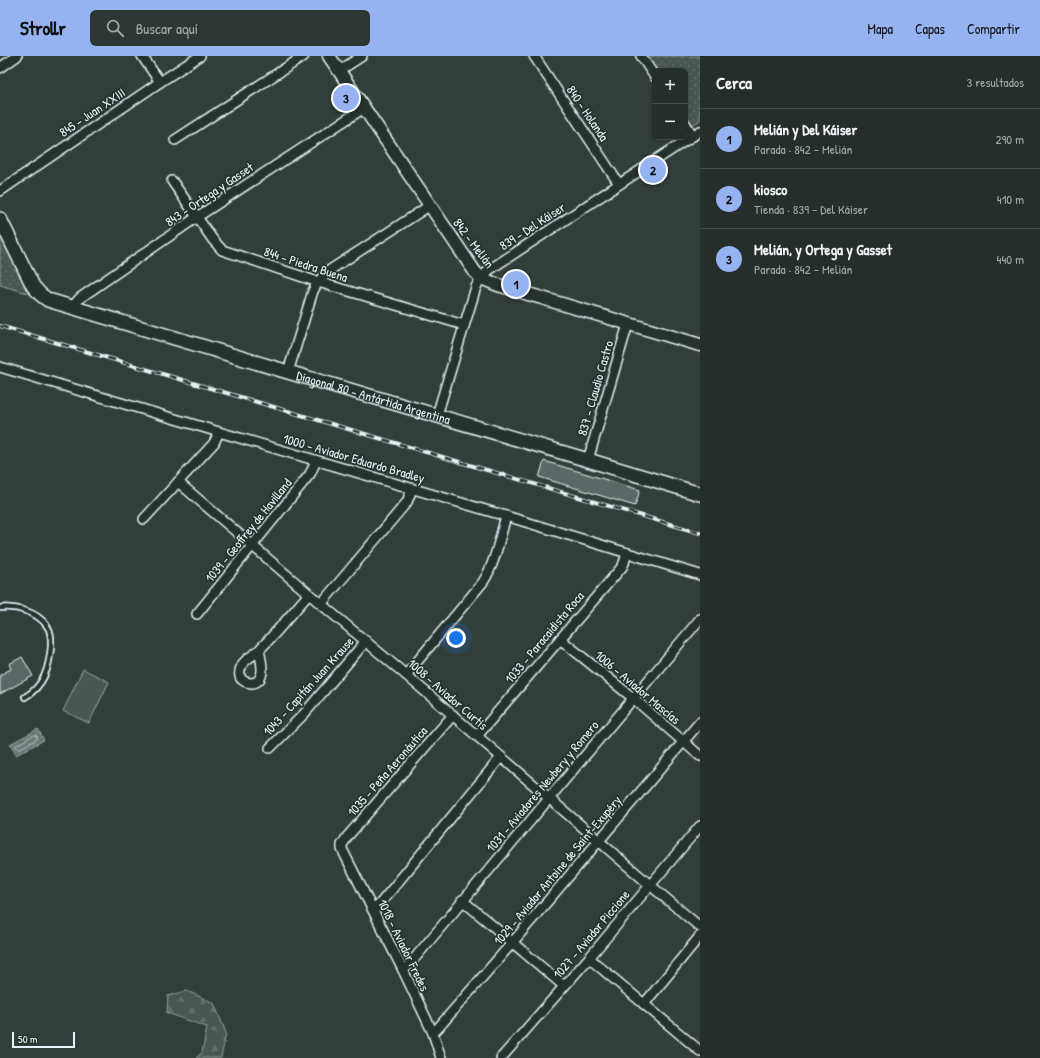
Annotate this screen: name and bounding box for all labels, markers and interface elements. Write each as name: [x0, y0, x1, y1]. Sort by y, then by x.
search box: [90, 10, 370, 46]
text: Strollr: [20, 15, 66, 41]
icon: search: [104, 17, 126, 39]
text: Buscar aquí: [136, 18, 198, 39]
text: Mapa: [868, 19, 893, 38]
text: Capas: [915, 19, 945, 38]
text: Compartir: [967, 19, 1020, 38]
map controls: [652, 68, 688, 140]
button: +: [652, 68, 688, 104]
text: Cerca: [716, 71, 752, 94]
text: 3 resultados: [966, 73, 1024, 91]
street label: 840 - Holanda: [563, 82, 613, 144]
street label: 845 - Juan XXIII: [55, 83, 129, 141]
pin: 3: [333, 83, 359, 113]
button: −: [652, 104, 688, 140]
text: Melián y Del Káiser: [754, 119, 857, 140]
text: 1: [727, 130, 731, 148]
text: 290 m: [995, 130, 1024, 148]
text: Parada · 842 - Melián: [754, 140, 852, 158]
pin: 2: [640, 155, 666, 185]
street label: 843 - Ortega y Gasset: [161, 158, 257, 230]
text: kiosco: [754, 179, 787, 200]
text: 2: [726, 190, 732, 208]
text: 410 m: [997, 190, 1024, 208]
street label: 839 - Del Káiser: [496, 198, 568, 254]
text: Tienda · 839 - Del Káiser: [754, 200, 868, 218]
street label: 842 - Melián: [449, 214, 499, 272]
text: Melián, y Ortega y Gasset: [754, 239, 892, 260]
street label: 844 - Piedra Buena: [262, 242, 350, 286]
text: 3: [726, 250, 732, 268]
text: 440 m: [997, 250, 1024, 268]
text: Parada · 842 - Melián: [754, 260, 852, 278]
pin: 1: [503, 269, 529, 299]
street label: 837 - Claudio Castro: [573, 338, 617, 438]
street label: Diagonal 80 - Antártida Argentina: [294, 366, 453, 428]
street label: 1000 - Aviador Eduardo Bradley: [281, 429, 427, 487]
street label: 1039 - Geoffrey de Havilland: [201, 474, 295, 586]
street label: 1033 - Paracaidista Roca: [500, 587, 588, 687]
your location: [446, 628, 466, 648]
street label: 1043 - Capitán Juan Krause: [259, 632, 357, 740]
street label: 1006 - Aviador Mascías: [591, 646, 685, 728]
street label: 1008 - Aviador Curtis: [404, 654, 492, 734]
street label: 1031 - Aviadores Newbery y Romero: [482, 716, 602, 856]
street label: 1035 - Peña Aeronáutica: [343, 722, 431, 820]
street label: 1029 - Aviador Antoine de Saint-Exupéry: [489, 791, 625, 949]
street label: 1027 - Aviador Piccione: [549, 886, 633, 982]
street label: 1018 - Aviador Fredes: [374, 896, 434, 994]
scale bar: [12, 1030, 75, 1049]
text: 50 m: [18, 1032, 38, 1046]

